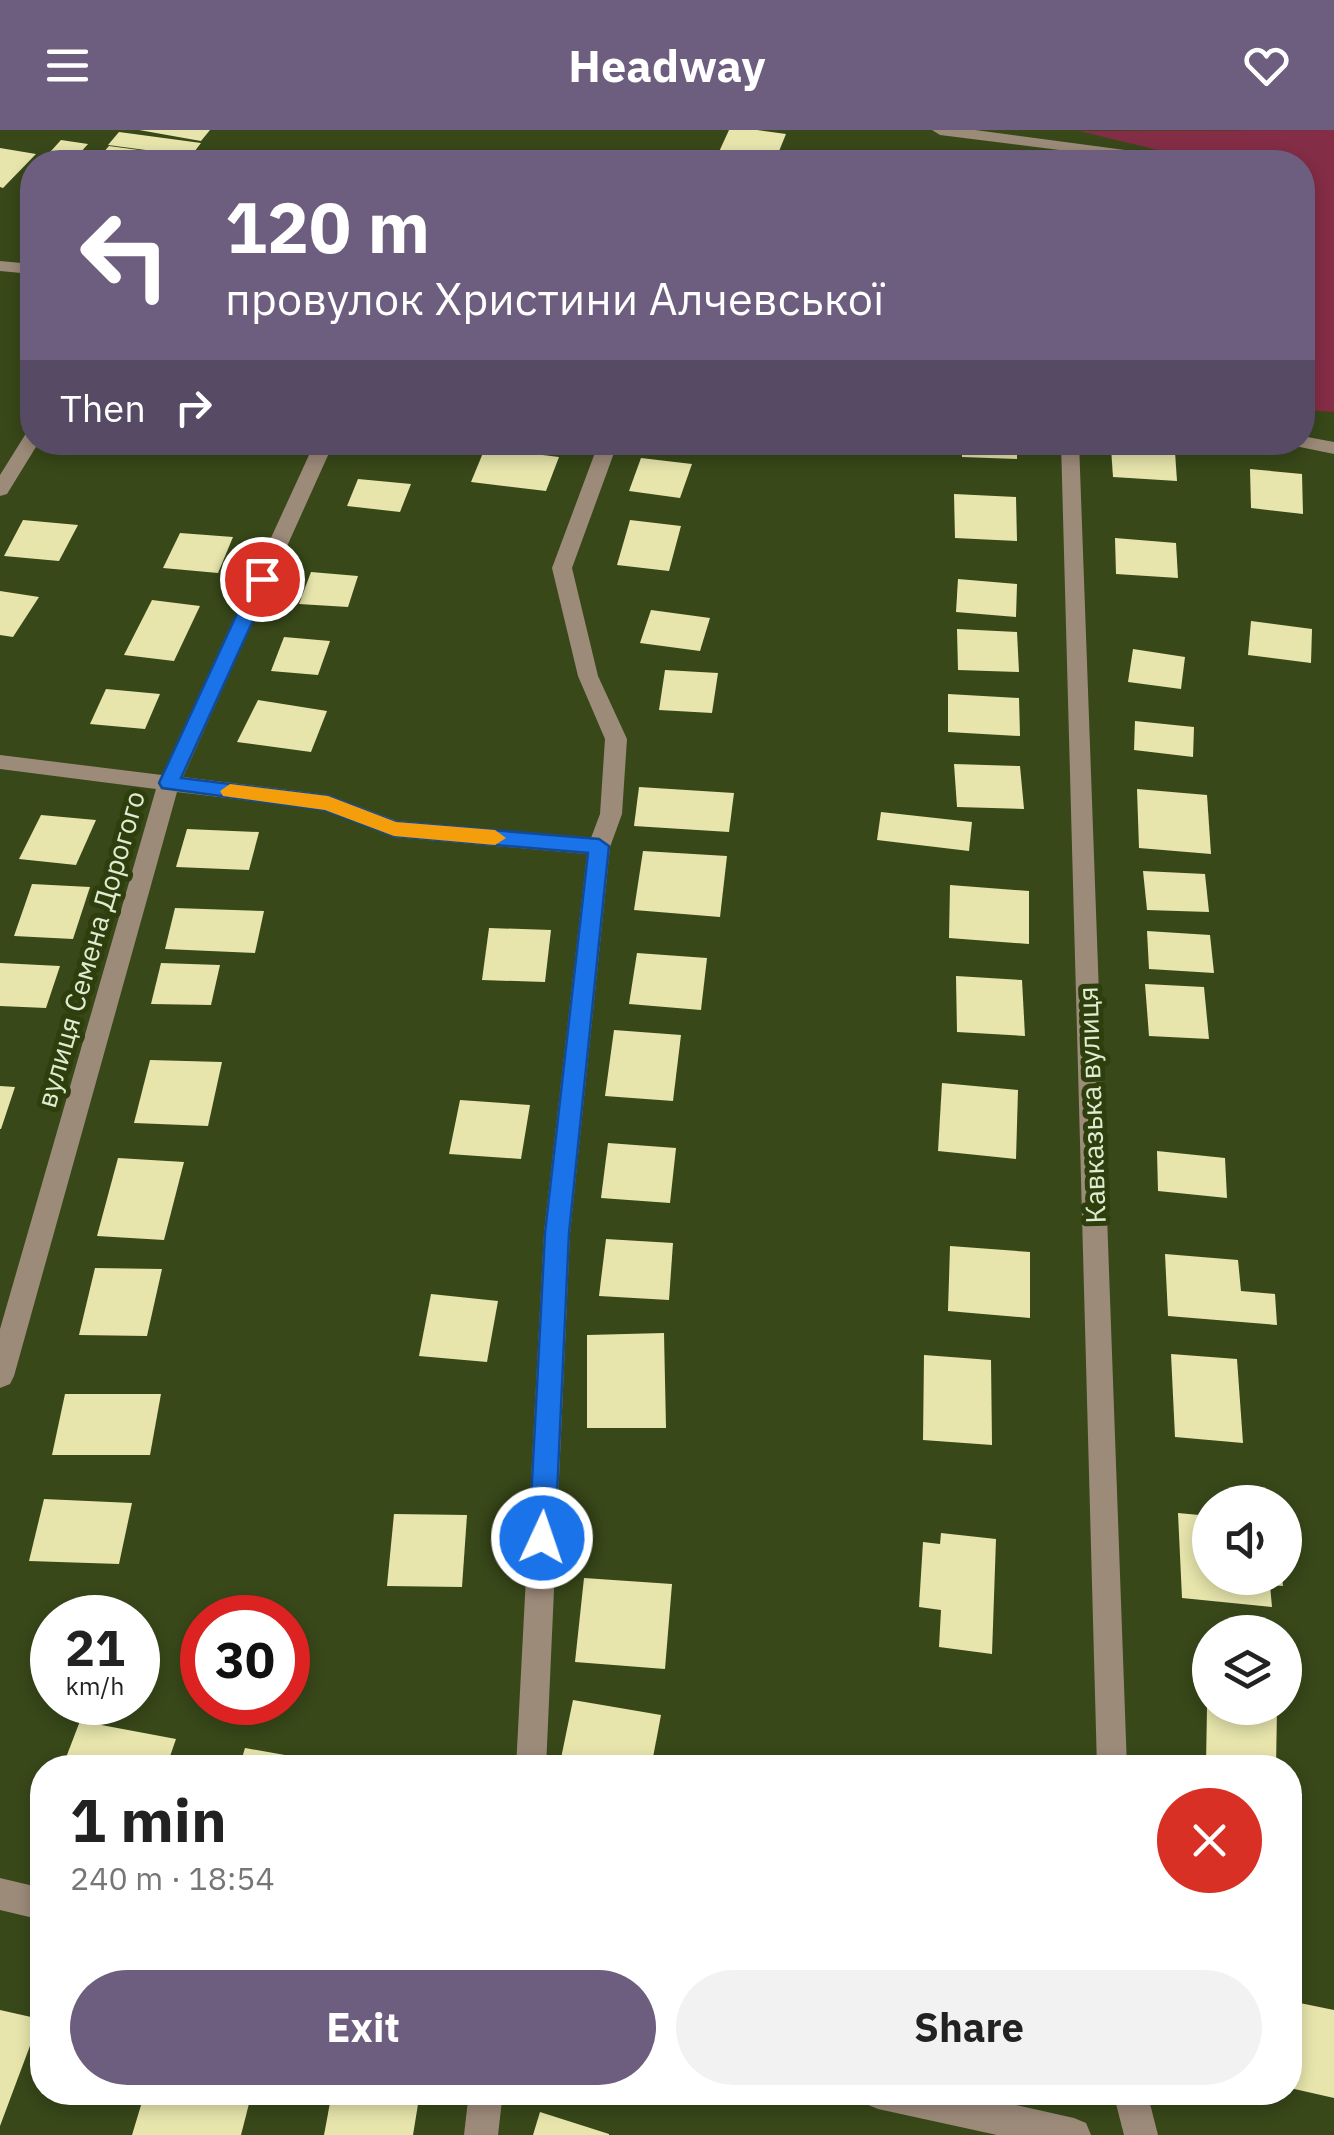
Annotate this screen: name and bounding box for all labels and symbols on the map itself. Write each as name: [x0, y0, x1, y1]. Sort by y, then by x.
pin: [220, 537, 305, 622]
street label: вулиця Семена Дорогого: [27, 786, 153, 1112]
street label: Кавказька вулиця: [1068, 986, 1114, 1224]
position arrow: [490, 1486, 594, 1590]
speed limit sign: 30: [180, 1595, 310, 1725]

